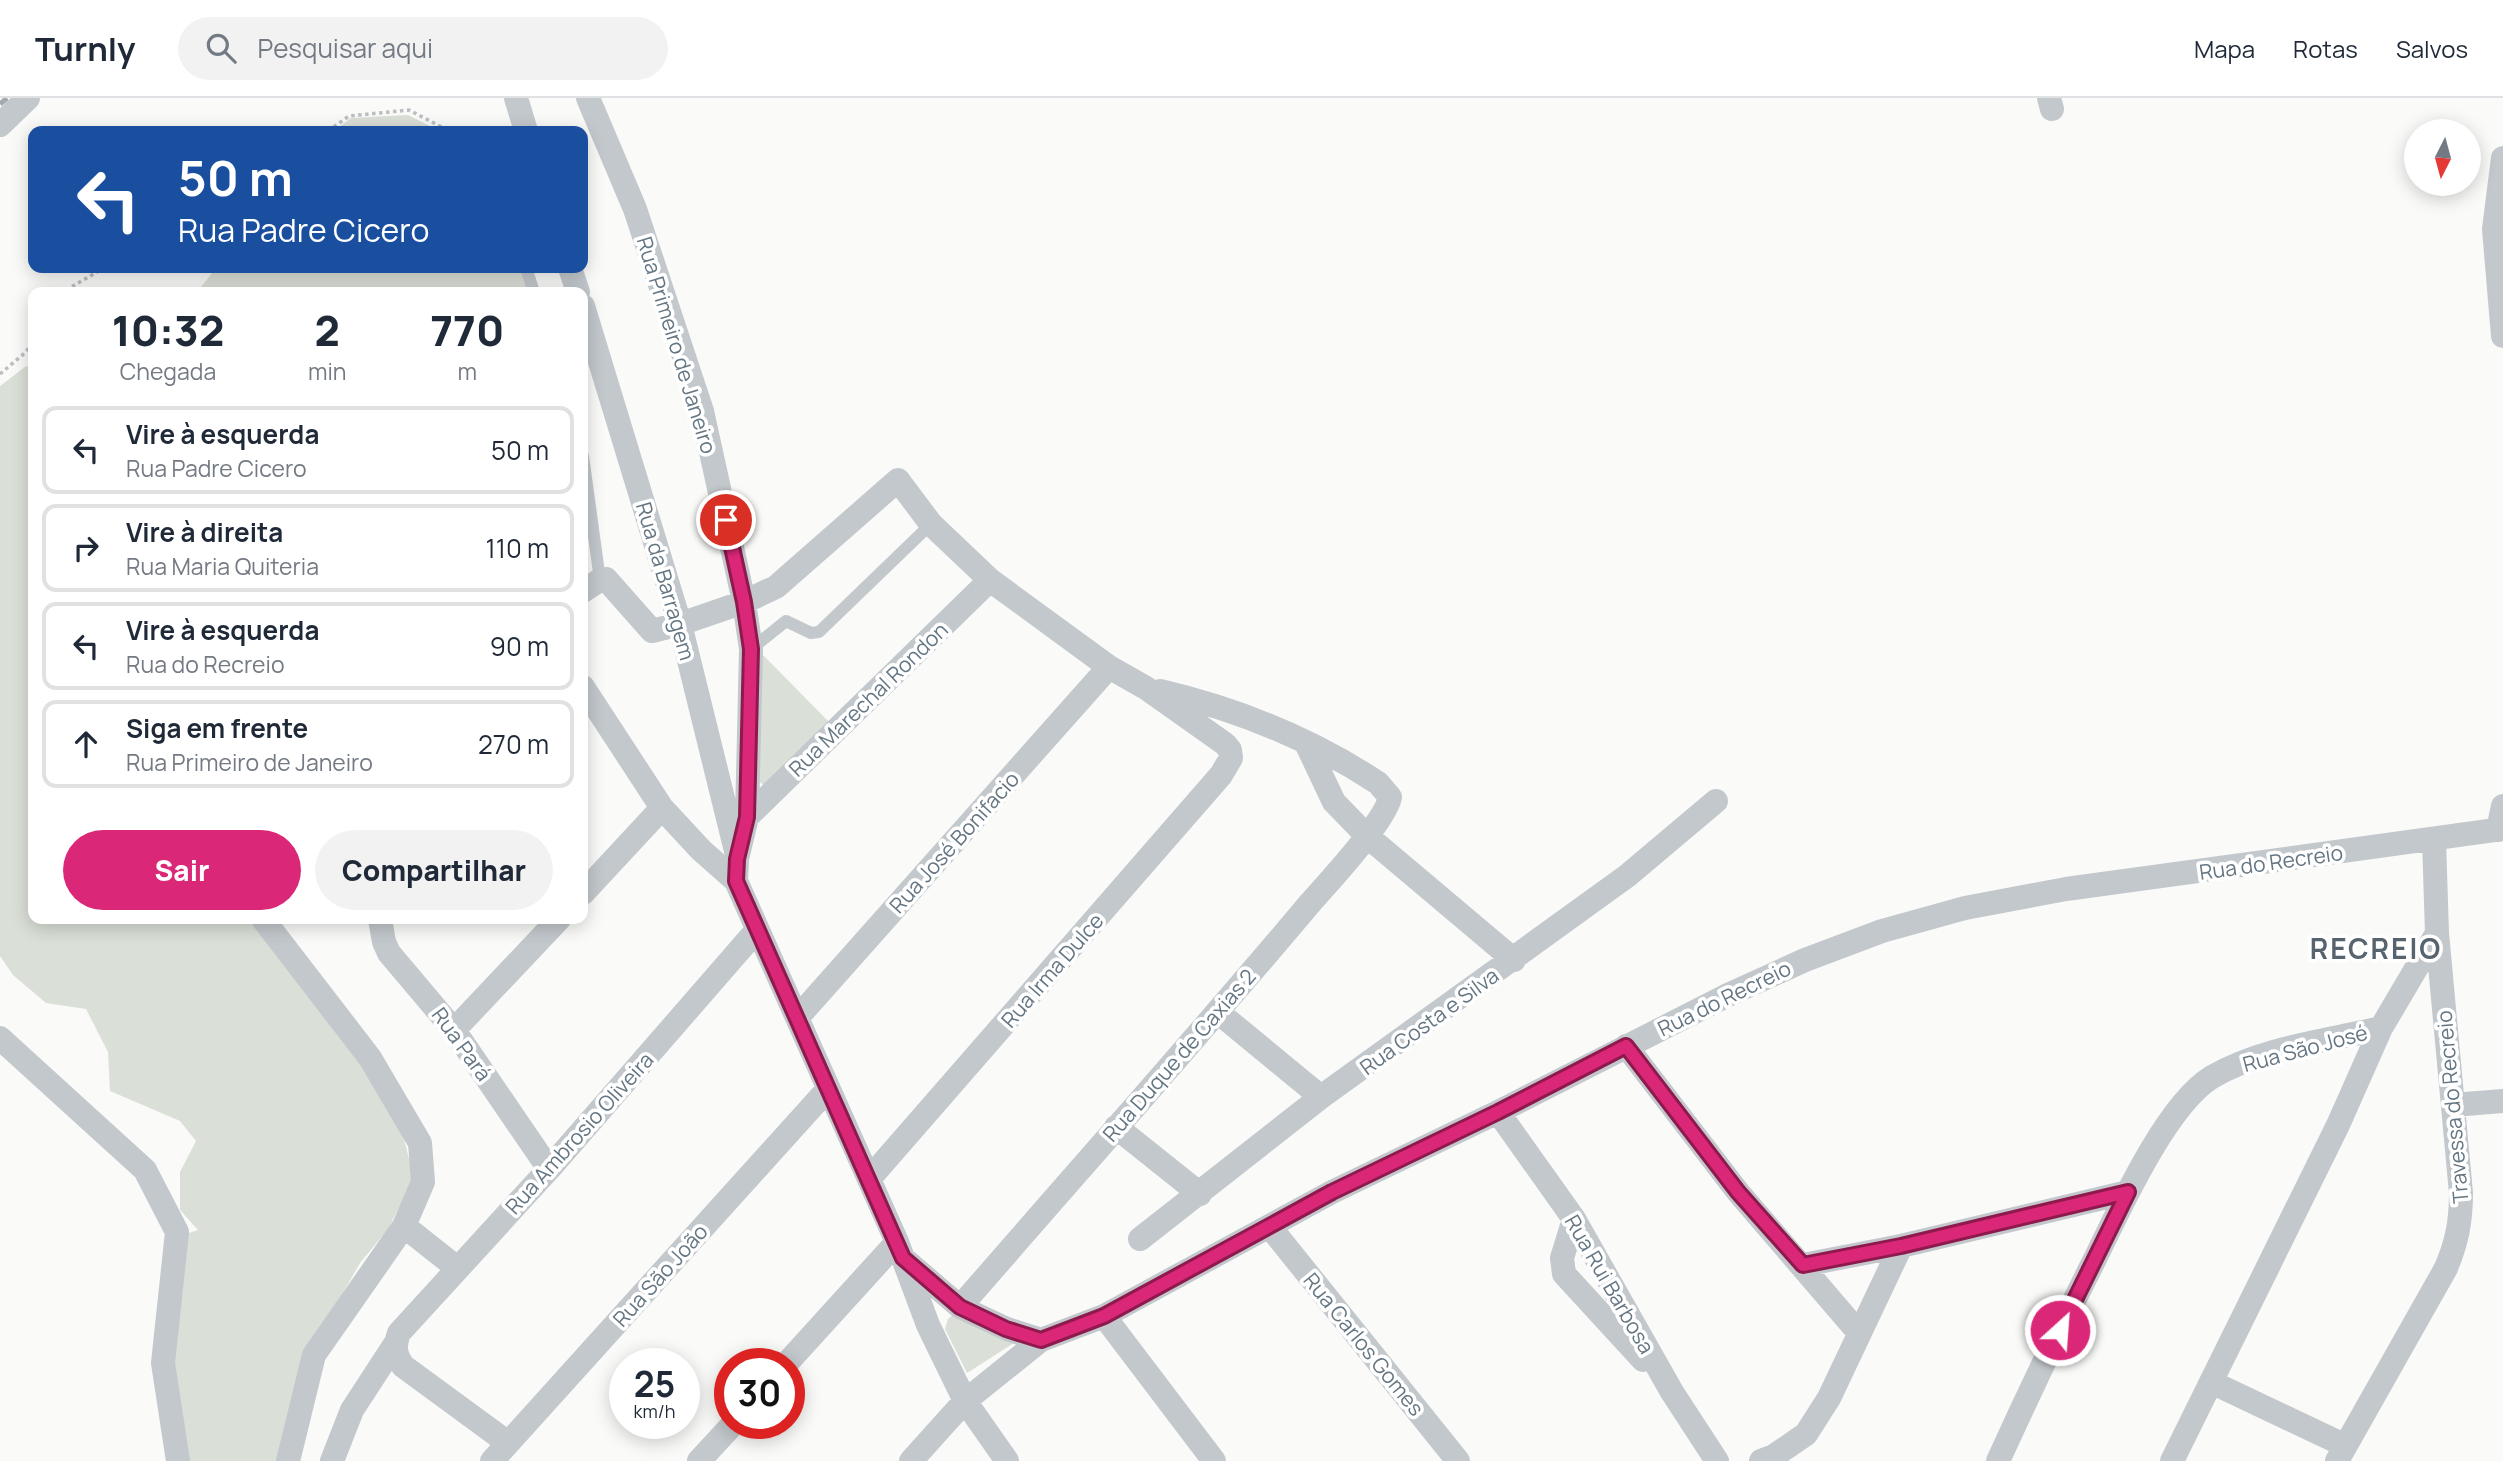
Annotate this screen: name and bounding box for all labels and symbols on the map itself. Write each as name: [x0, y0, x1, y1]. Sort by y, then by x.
north arrow: [2404, 119, 2482, 196]
street label: Rua Primeiro de Janeiro: [631, 233, 723, 457]
pin: [696, 490, 756, 550]
street label: Rua da Barragem: [630, 499, 702, 663]
street label: Rua Marechal Rondon: [782, 616, 954, 782]
street label: Rua José Bonifacio: [883, 765, 1025, 919]
street label: Rua do Recreio: [2197, 838, 2345, 886]
street label: Rua Irma Dulce: [995, 907, 1109, 1033]
district label: RECREIO: [2310, 929, 2442, 967]
street label: Rua do Recreio: [1653, 954, 1795, 1042]
street label: Rua Costa e Silva: [1354, 961, 1504, 1081]
street label: Rua Duque de Caxias 2: [1096, 963, 1262, 1147]
street label: Rua Pará: [426, 1002, 498, 1086]
street label: Travessa do Recreio: [2430, 1009, 2474, 1205]
street label: Rua São José: [2239, 1018, 2371, 1078]
street label: Rua Ambrosio Oliveira: [499, 1046, 659, 1220]
street label: Rua Rui Barbosa: [1559, 1209, 1661, 1359]
street label: Rua São João: [606, 1218, 714, 1332]
street label: Rua Carlos Gomes: [1298, 1267, 1430, 1421]
position arrow: [2023, 1293, 2097, 1367]
speed limit sign: 30: [714, 1348, 805, 1439]

